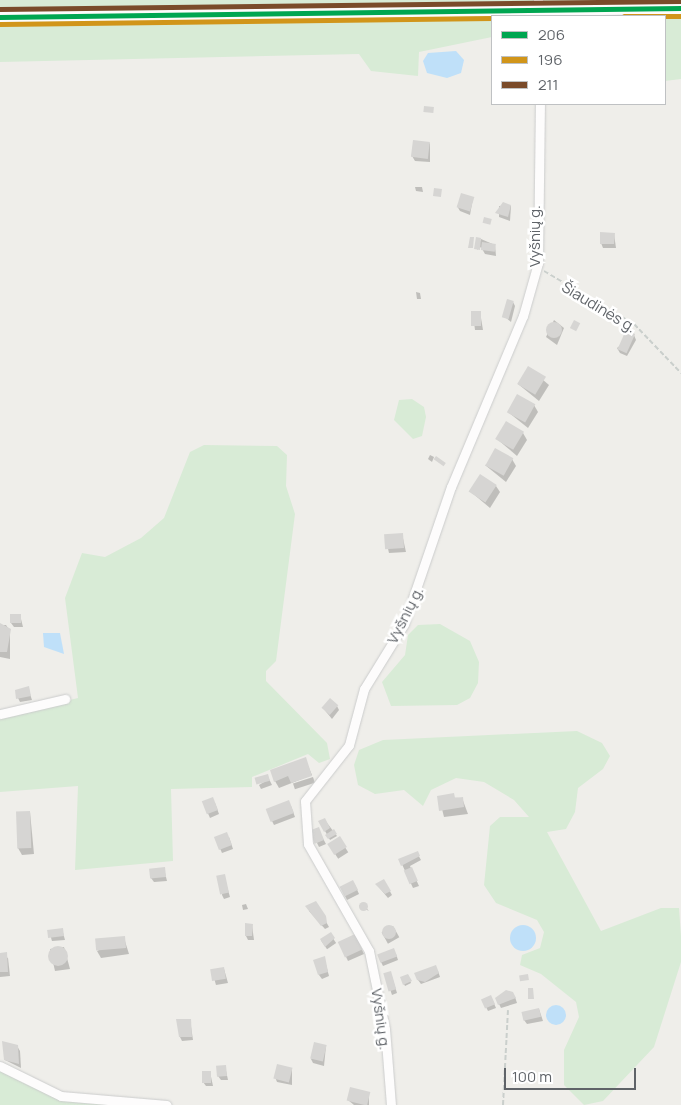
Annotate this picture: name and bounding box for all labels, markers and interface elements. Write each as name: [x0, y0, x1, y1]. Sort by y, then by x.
legend: [491, 15, 666, 105]
text: 206: [538, 24, 565, 45]
text: 196: [538, 49, 562, 70]
text: 211: [538, 74, 558, 95]
street label: Vyšnių g.: [526, 205, 544, 267]
street label: Šiaudinės g.: [559, 278, 639, 336]
street label: Vyšnių g.: [383, 583, 427, 647]
street label: Vyšnių g.: [368, 987, 394, 1051]
scale bar: [506, 1058, 638, 1090]
text: 100 m: [512, 1066, 552, 1087]

